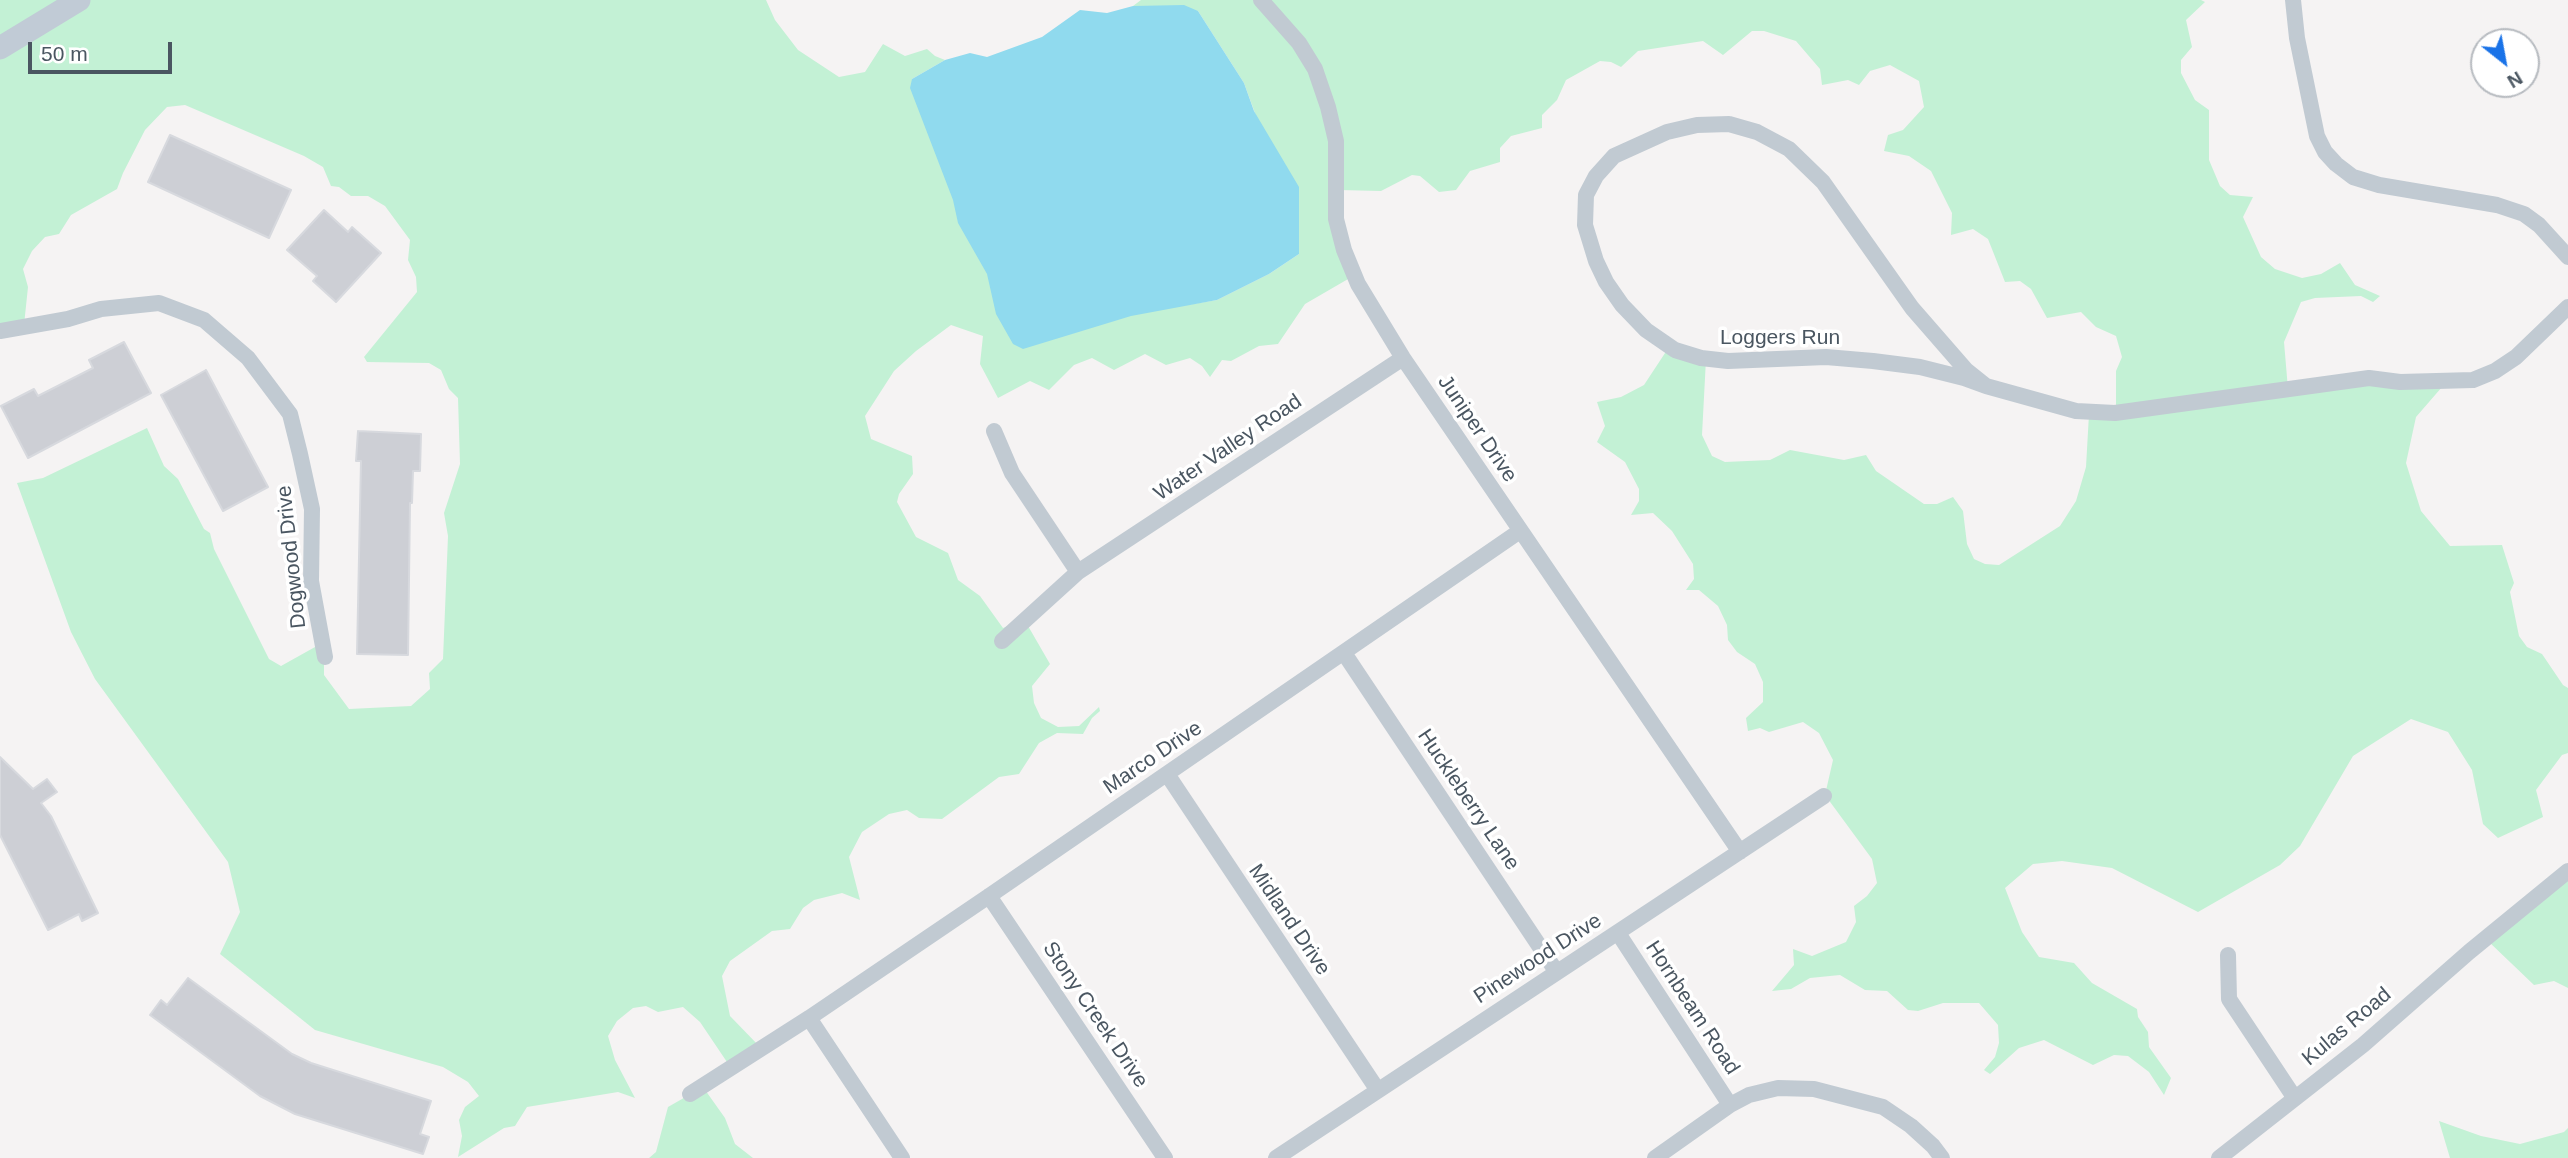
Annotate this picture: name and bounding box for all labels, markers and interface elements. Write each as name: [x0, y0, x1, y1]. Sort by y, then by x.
scale bar: [32, 28, 175, 72]
north arrow: [2470, 28, 2540, 98]
text: 50 m: [41, 42, 88, 65]
text: N: [2504, 67, 2526, 92]
street label: Loggers Run: [1720, 325, 1840, 351]
street label: Juniper Drive: [1432, 371, 1522, 487]
street label: Water Valley Road: [1149, 389, 1307, 507]
street label: Dogwood Drive: [272, 484, 312, 630]
street label: Marco Drive: [1099, 716, 1207, 800]
street label: Huckleberry Lane: [1412, 725, 1524, 875]
street label: Midland Drive: [1243, 860, 1335, 980]
street label: Pinewood Drive: [1469, 908, 1607, 1010]
street label: Stony Creek Drive: [1037, 937, 1153, 1093]
street label: Hornbeam Road: [1639, 937, 1745, 1079]
street label: Kulas Road: [2297, 982, 2397, 1072]

